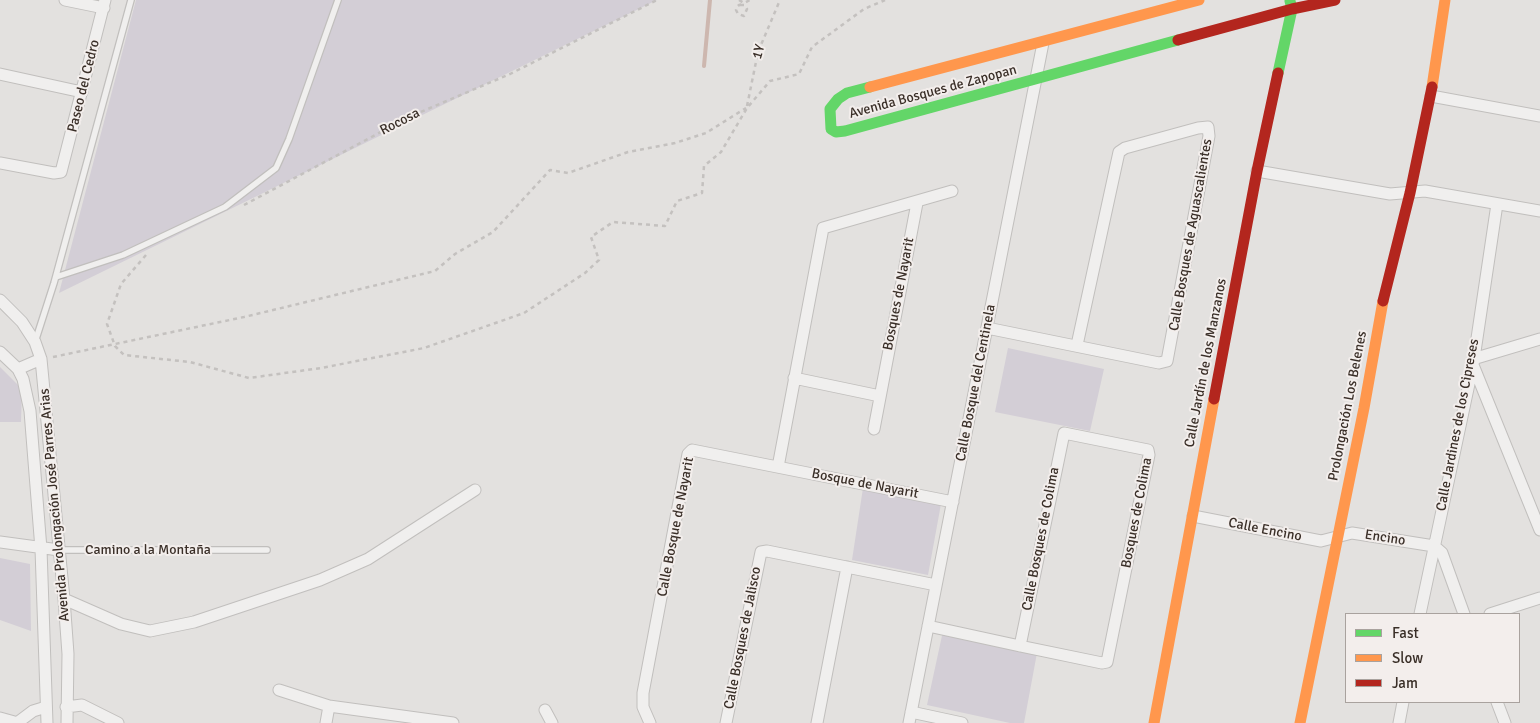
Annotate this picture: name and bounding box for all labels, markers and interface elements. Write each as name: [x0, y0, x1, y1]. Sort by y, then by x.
street label: Paseo del Cedro: [64, 38, 104, 134]
street label: 1Y: [749, 43, 769, 61]
street label: Avenida Bosques de Zapopan: [847, 62, 1019, 122]
street label: Rocosa: [377, 105, 423, 139]
street label: Calle Bosques de Aguascalientes: [1166, 138, 1216, 332]
street label: Bosques de Nayarit: [880, 236, 918, 352]
street label: Calle Jardín de los Manzanos: [1181, 277, 1231, 449]
street label: Calle Bosque del Centinela: [953, 303, 999, 463]
street label: Prolongación Los Belenes: [1325, 330, 1371, 482]
street label: Calle Jardines de los Cipreses: [1433, 337, 1483, 513]
street label: Avenida Prolongación José Parres Arias: [36, 388, 74, 622]
street label: Calle Bosque de Nayarit: [654, 456, 698, 598]
street label: Bosques de Colima: [1118, 456, 1156, 570]
street label: Bosque de Nayarit: [810, 465, 920, 503]
street label: Calle Bosques de Colima: [1019, 466, 1063, 612]
street label: Calle Encino: [1227, 515, 1303, 545]
street label: Encino: [1363, 526, 1407, 550]
street label: Camino a la Montaña: [85, 542, 211, 558]
street label: Calle Bosques de Jalisco: [721, 565, 765, 711]
legend: [1345, 613, 1520, 703]
text: Fast: [1392, 624, 1419, 642]
text: Slow: [1392, 649, 1423, 667]
text: Jam: [1392, 674, 1418, 692]

